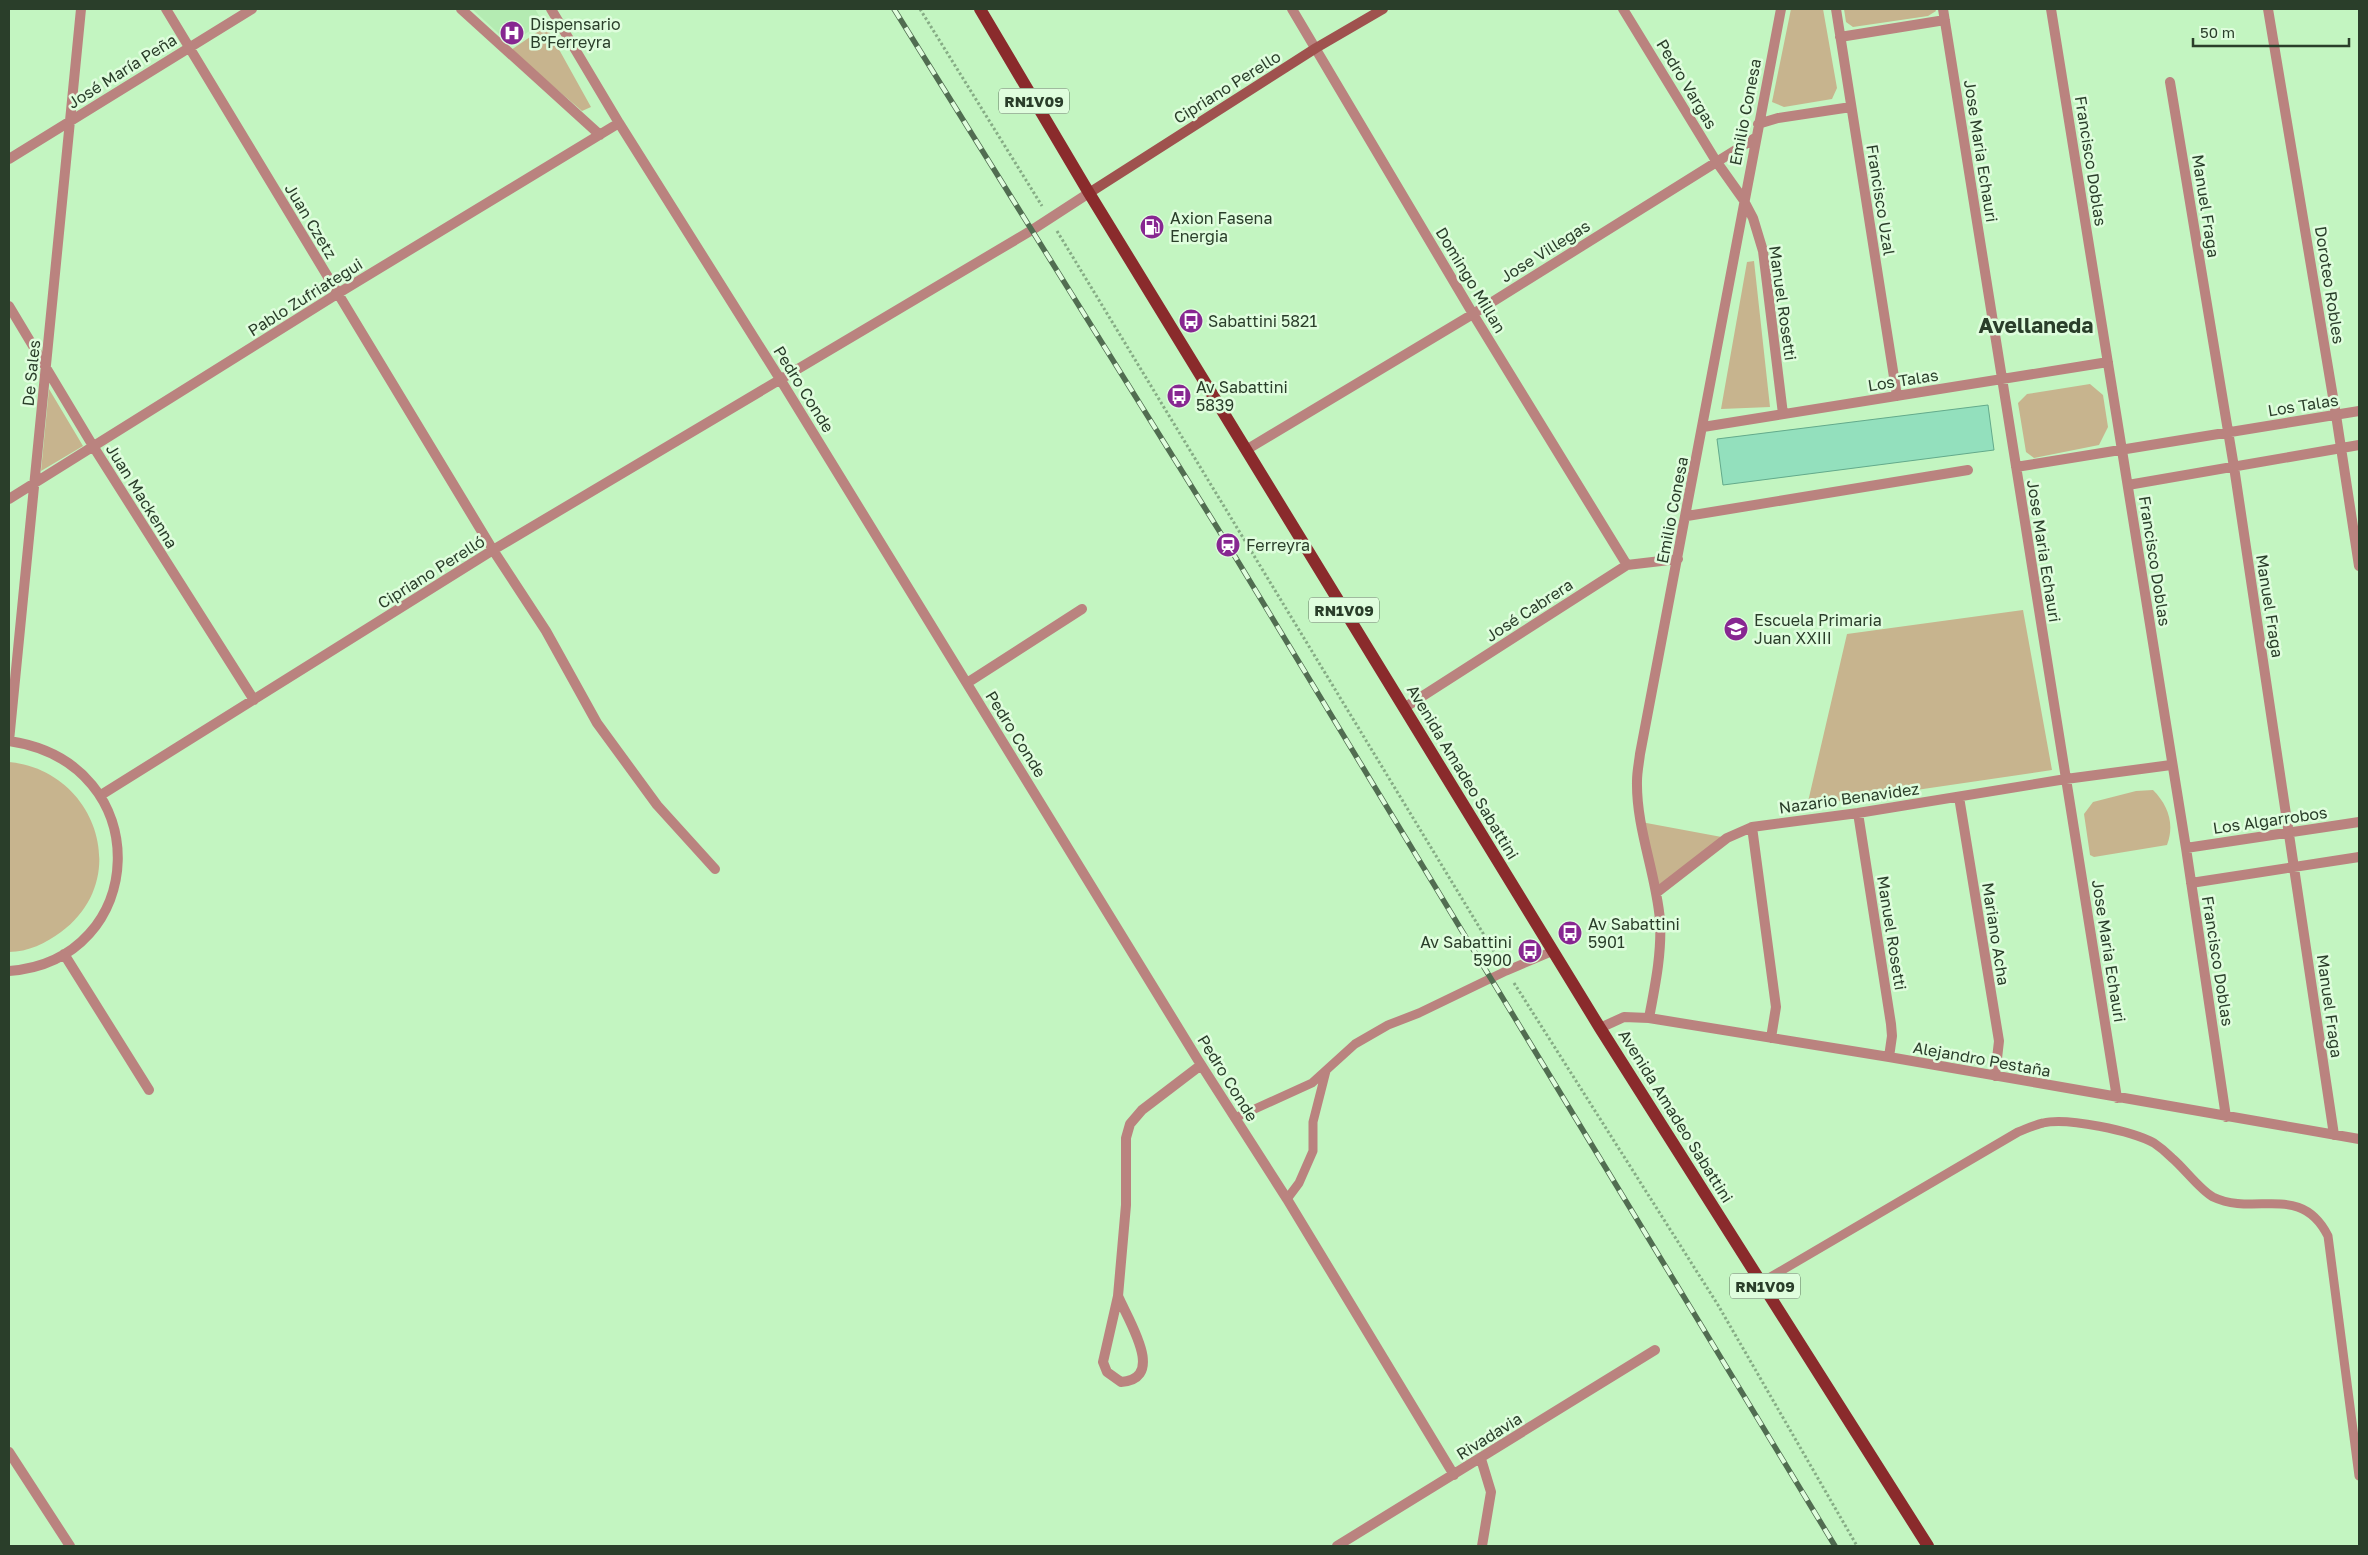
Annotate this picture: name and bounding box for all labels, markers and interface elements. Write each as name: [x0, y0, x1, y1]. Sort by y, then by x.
place label: Dispensario B°Ferreyra: [530, 14, 621, 52]
scale bar: [2193, 15, 2349, 47]
hospital icon: Dispensario B°Ferreyra: [499, 20, 525, 46]
text: 50 m: [2200, 23, 2235, 41]
street label: José María Peña: [64, 29, 180, 113]
street label: Pedro Vargas: [1652, 35, 1722, 133]
street label: Cipriano Perello: [1170, 46, 1284, 128]
street label: Emilio Conesa: [1725, 57, 1765, 167]
street label: Jose Maria Echauri: [1960, 78, 2002, 224]
road number: RN1V09: [999, 88, 1069, 114]
street label: Francisco Doblas: [2071, 94, 2111, 228]
street label: Francisco Uzal: [1862, 143, 1900, 257]
street label: Manuel Fraga: [2188, 153, 2224, 259]
street label: Juan Czetz: [281, 180, 341, 262]
place label: Axion Fasena Energia: [1170, 208, 1272, 246]
fuel station icon: Axion Fasena Energia: [1139, 214, 1165, 240]
street label: Jose Villegas: [1496, 216, 1594, 286]
street label: Domingo Millan: [1432, 224, 1510, 336]
street label: Doroteo Robles: [2311, 225, 2349, 345]
street label: Manuel Rosetti: [1765, 244, 1801, 362]
street label: Pablo Zufriategui: [244, 254, 366, 340]
bus stop icon: Sabattini 5821: [1178, 308, 1204, 334]
place label: Sabattini 5821: [1208, 311, 1317, 331]
district label: Avellaneda: [1979, 312, 2093, 338]
street label: De Sales: [18, 339, 44, 407]
street label: Pedro Conde: [769, 342, 839, 436]
street label: Los Talas: [1866, 365, 1940, 395]
place label: Av Sabattini 5839: [1196, 377, 1288, 415]
bus stop icon: Av Sabattini 5839: [1166, 383, 1192, 409]
street label: Los Talas: [2266, 390, 2340, 420]
street label: Juan Mackenna: [102, 440, 182, 552]
street label: Emilio Conesa: [1652, 455, 1692, 565]
street label: Jose Maria Echauri: [2023, 478, 2065, 624]
street label: Francisco Doblas: [2135, 494, 2175, 628]
street label: Cipriano Perelló: [374, 531, 488, 613]
station icon: Ferreyra: [1215, 532, 1241, 558]
place label: Ferreyra: [1246, 535, 1310, 555]
street label: Manuel Fraga: [2252, 553, 2288, 659]
street label: José Cabrera: [1481, 574, 1577, 646]
road number: RN1V09: [1309, 598, 1379, 622]
place label: Escuela Primaria Juan XXIII: [1754, 610, 1882, 648]
school or university icon: Escuela Primaria Juan XXIII: [1723, 616, 1749, 642]
street label: Avenida Amadeo Sabattini: [1403, 681, 1523, 863]
street label: Pedro Conde: [981, 687, 1051, 781]
street label: Nazario Benavidez: [1777, 778, 1921, 818]
street label: Los Algarrobos: [2212, 802, 2328, 838]
street label: Manuel Rosetti: [1873, 874, 1911, 992]
street label: Jose Maria Echauri: [2088, 878, 2130, 1024]
street label: Mariano Acha: [1978, 881, 2014, 987]
street label: Francisco Doblas: [2198, 894, 2238, 1028]
place label: Av Sabattini 5901: [1588, 914, 1680, 952]
bus stop icon: Av Sabattini 5901: [1557, 920, 1583, 946]
place label: Av Sabattini 5900: [1420, 932, 1512, 970]
bus stop icon: Av Sabattini 5900: [1517, 938, 1543, 964]
street label: Manuel Fraga: [2313, 953, 2347, 1059]
street label: Avenida Amadeo Sabattini: [1614, 1026, 1738, 1206]
street label: Pedro Conde: [1193, 1031, 1263, 1125]
street label: Alejandro Pestaña: [1911, 1037, 2053, 1081]
road number: RN1V09: [1730, 1274, 1800, 1298]
street label: Rivadavia: [1453, 1408, 1525, 1464]

